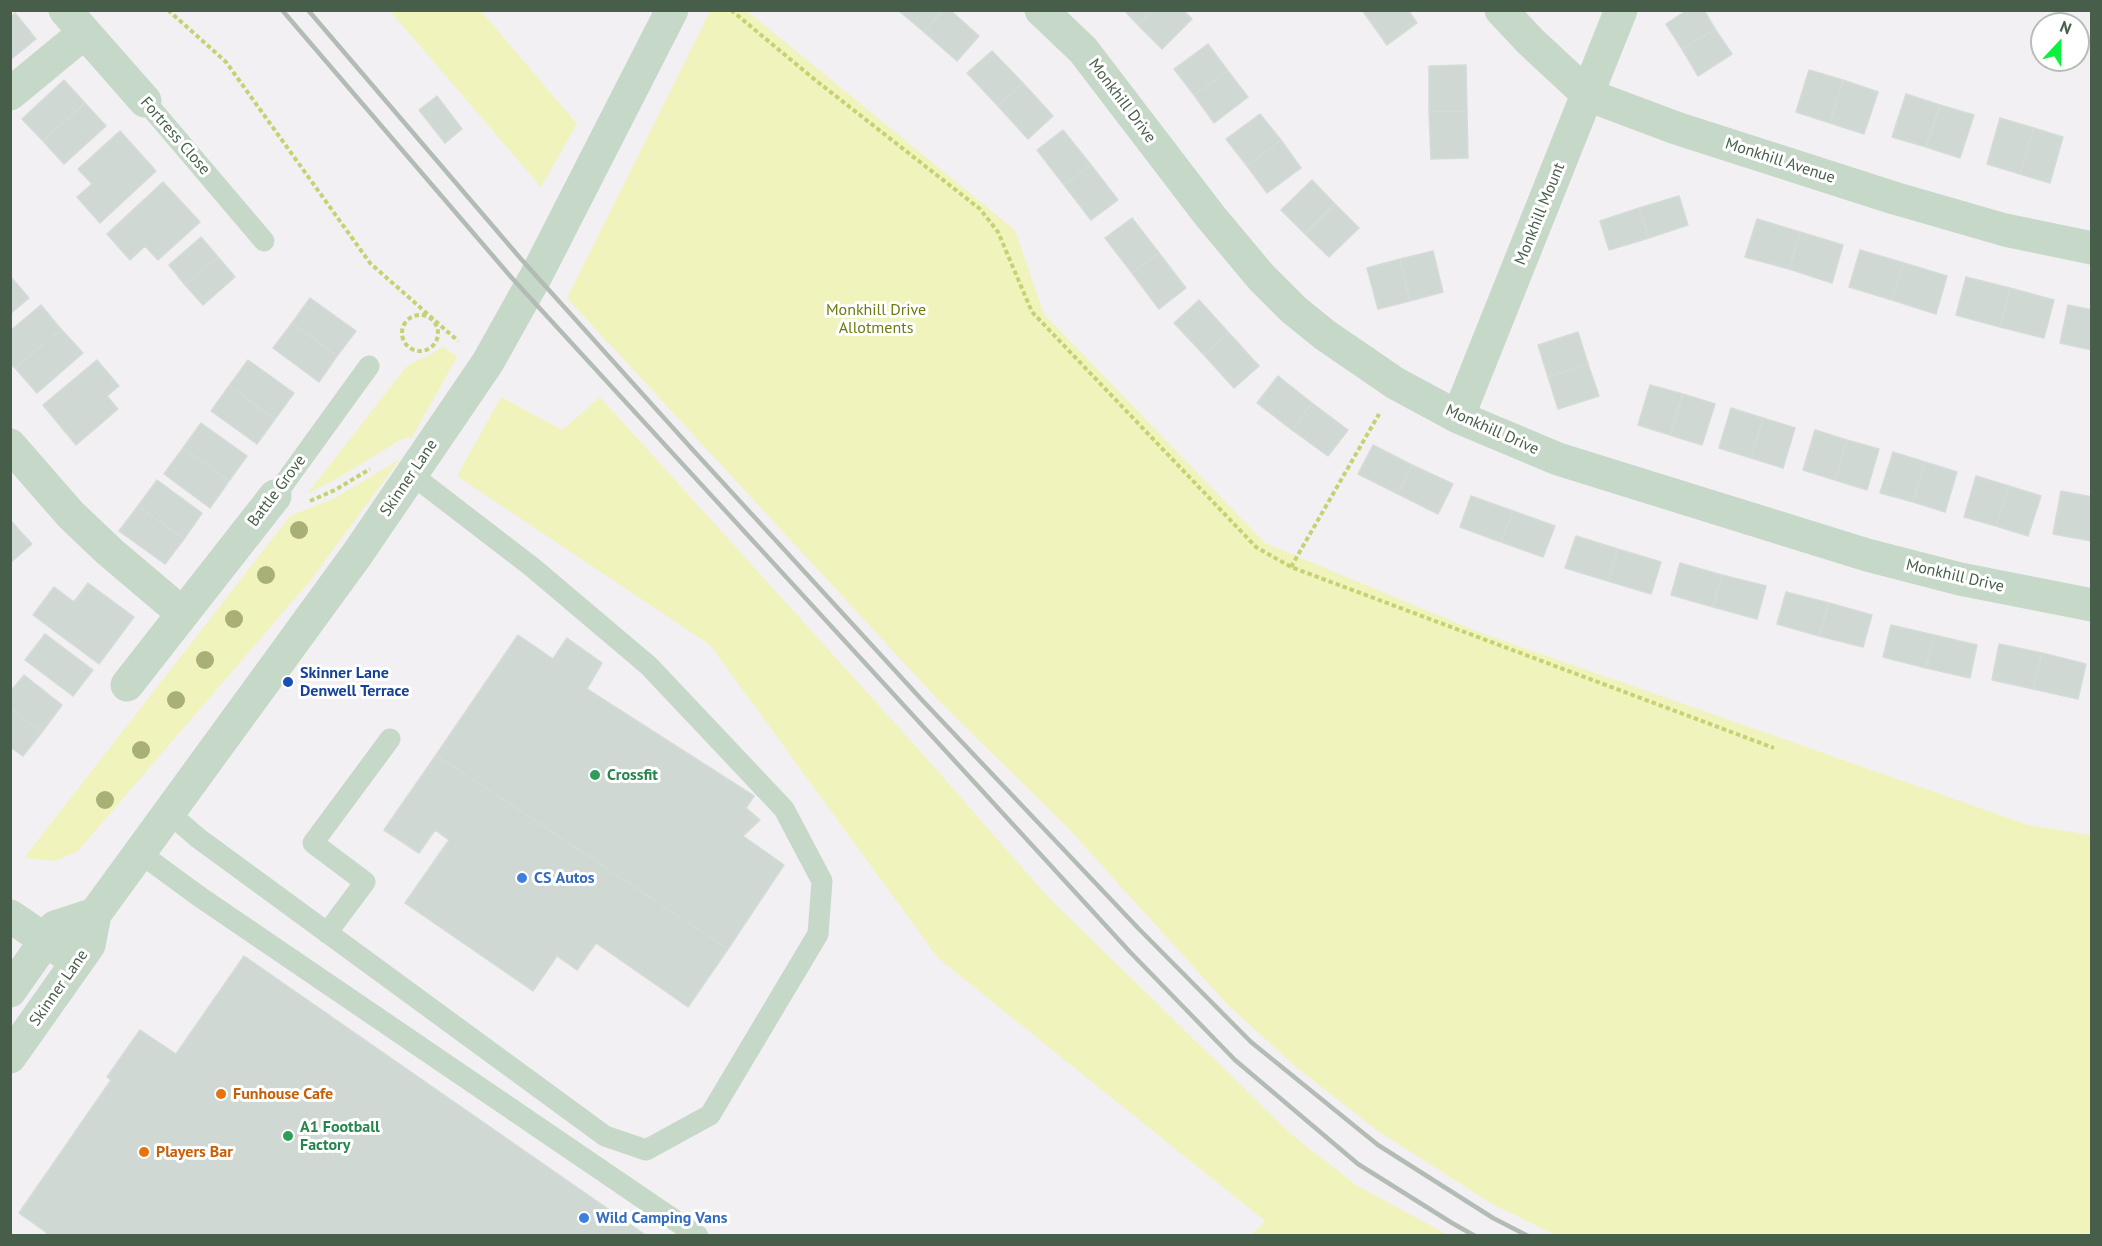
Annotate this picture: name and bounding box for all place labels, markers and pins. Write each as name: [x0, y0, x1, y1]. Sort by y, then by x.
place label: Skinner Lane Denwell Terrace: [300, 663, 409, 701]
marker: Skinner Lane Denwell Terrace: [281, 675, 295, 689]
place label: Crossfit: [607, 765, 658, 785]
marker: Crossfit: [588, 768, 602, 782]
place label: CS Autos: [534, 868, 595, 888]
marker: CS Autos: [515, 871, 529, 885]
place label: Funhouse Cafe: [233, 1084, 333, 1104]
marker: Funhouse Cafe: [214, 1087, 228, 1101]
place label: A1 Football Factory: [300, 1117, 380, 1155]
marker: A1 Football Factory: [281, 1129, 295, 1143]
place label: Players Bar: [156, 1142, 233, 1162]
marker: Players Bar: [137, 1145, 151, 1159]
place label: Wild Camping Vans: [596, 1208, 727, 1228]
marker: Wild Camping Vans: [577, 1211, 591, 1225]

